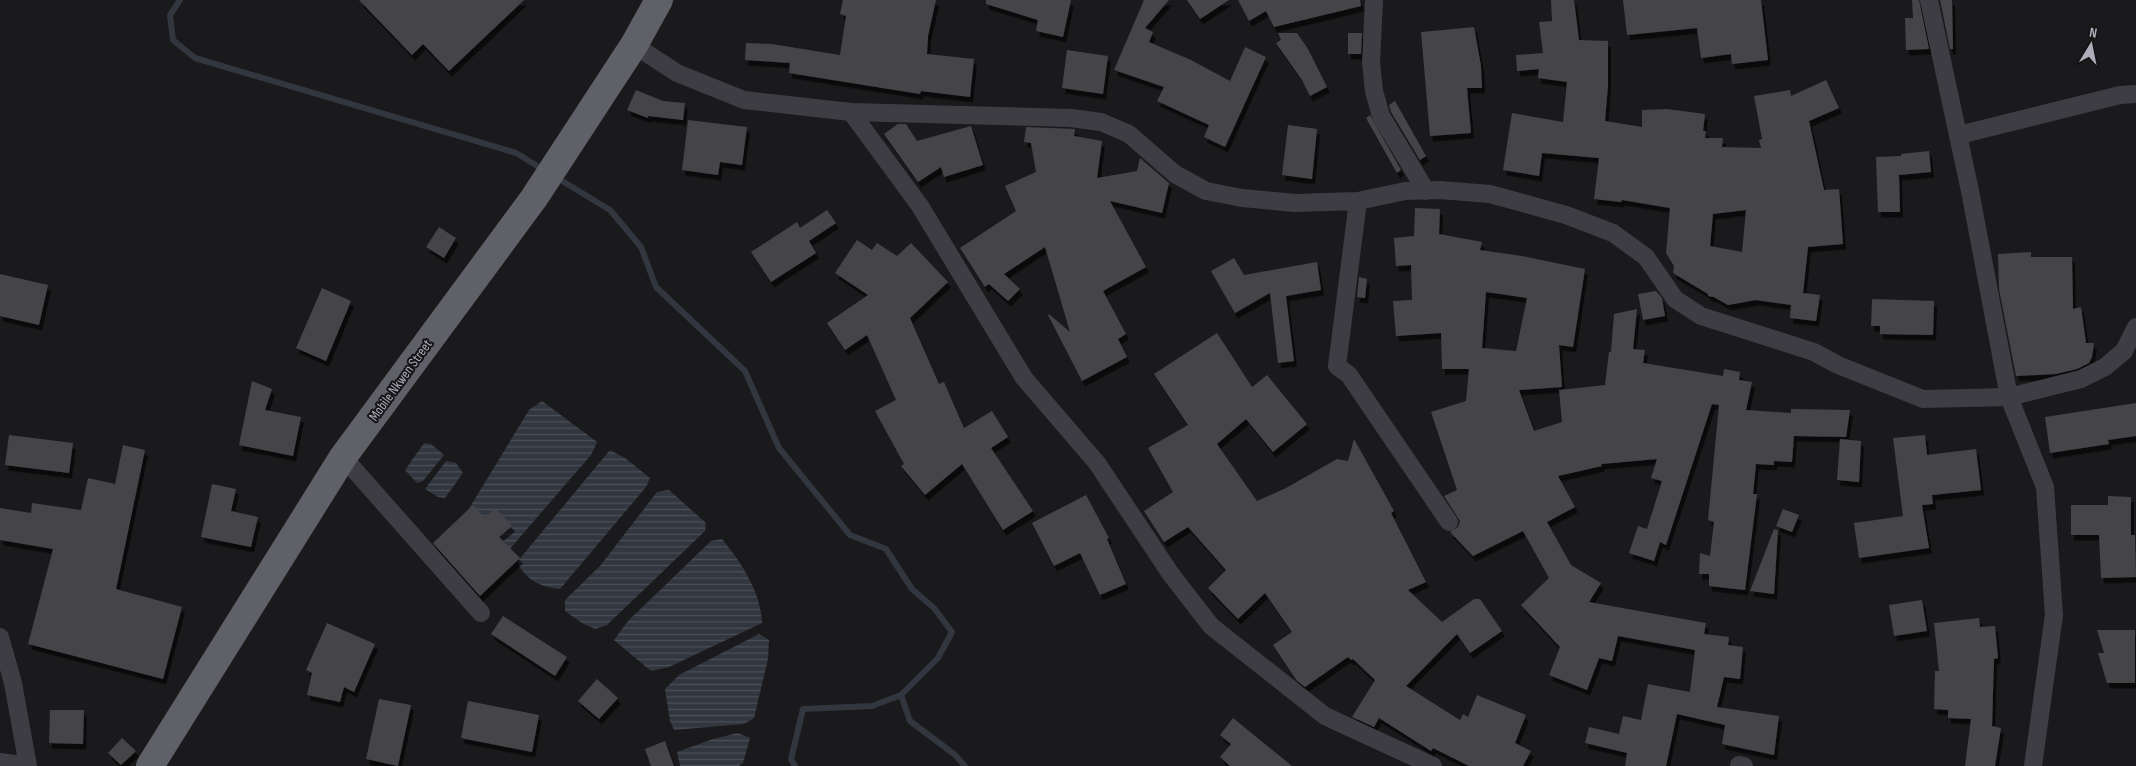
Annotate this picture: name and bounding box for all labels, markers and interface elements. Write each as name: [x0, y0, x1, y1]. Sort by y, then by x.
north arrow: [2066, 20, 2116, 70]
text: N: [2088, 24, 2098, 42]
street label: Mobile Nkwen Street: [365, 336, 436, 424]

